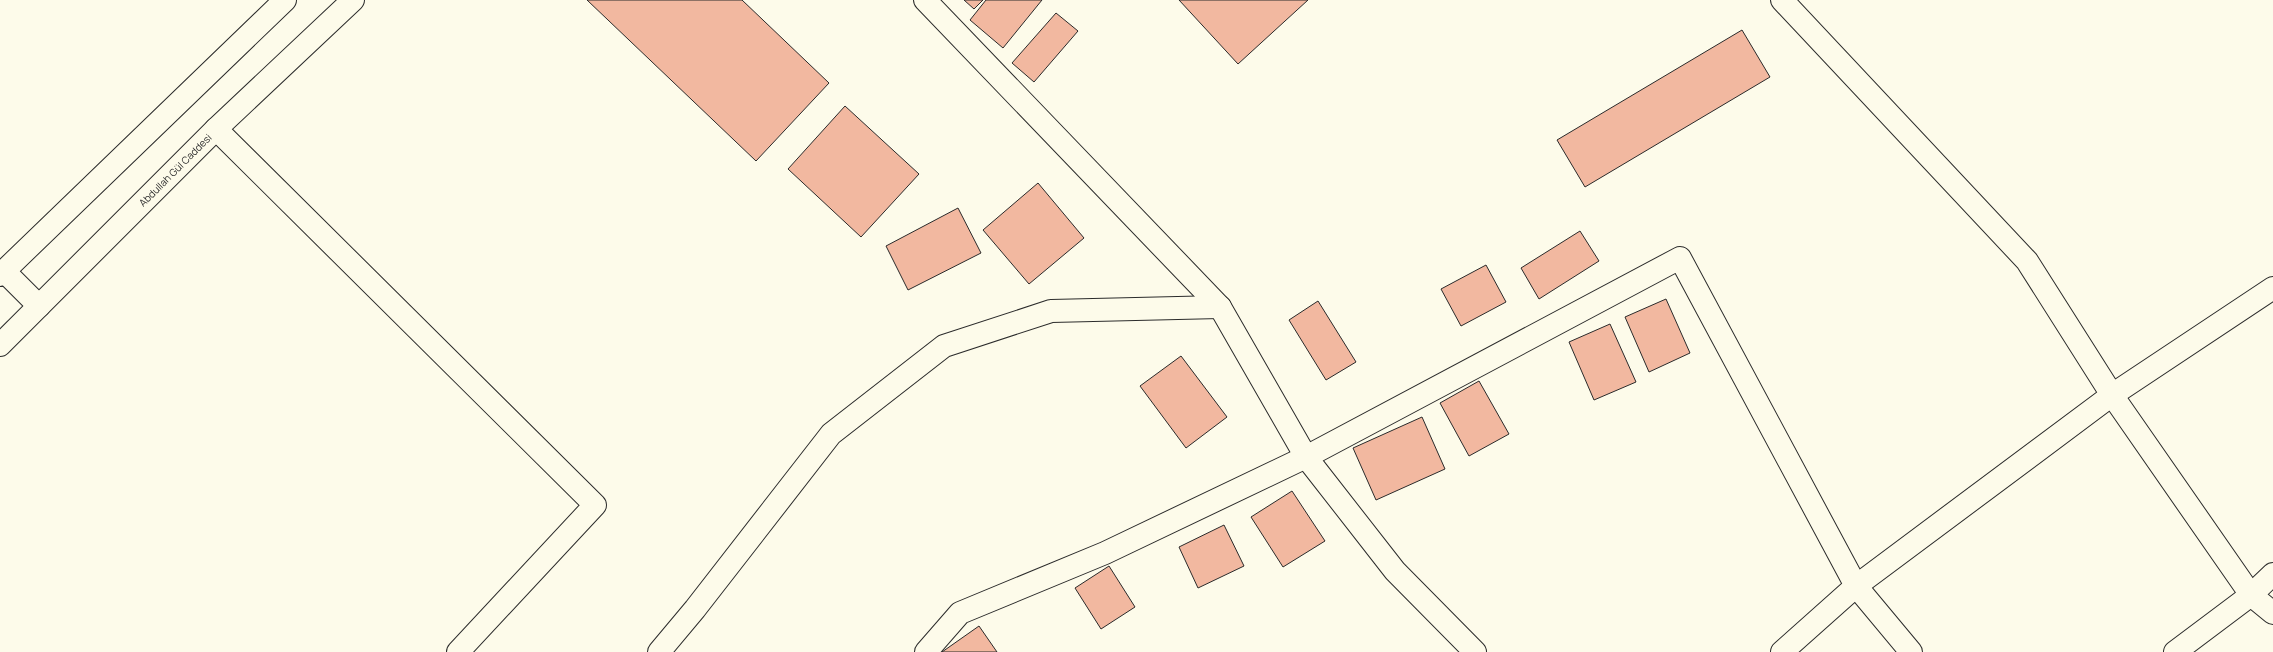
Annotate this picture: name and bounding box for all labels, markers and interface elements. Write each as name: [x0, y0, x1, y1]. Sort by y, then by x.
street label: Abdullah Gül Caddesi: [136, 131, 214, 209]

